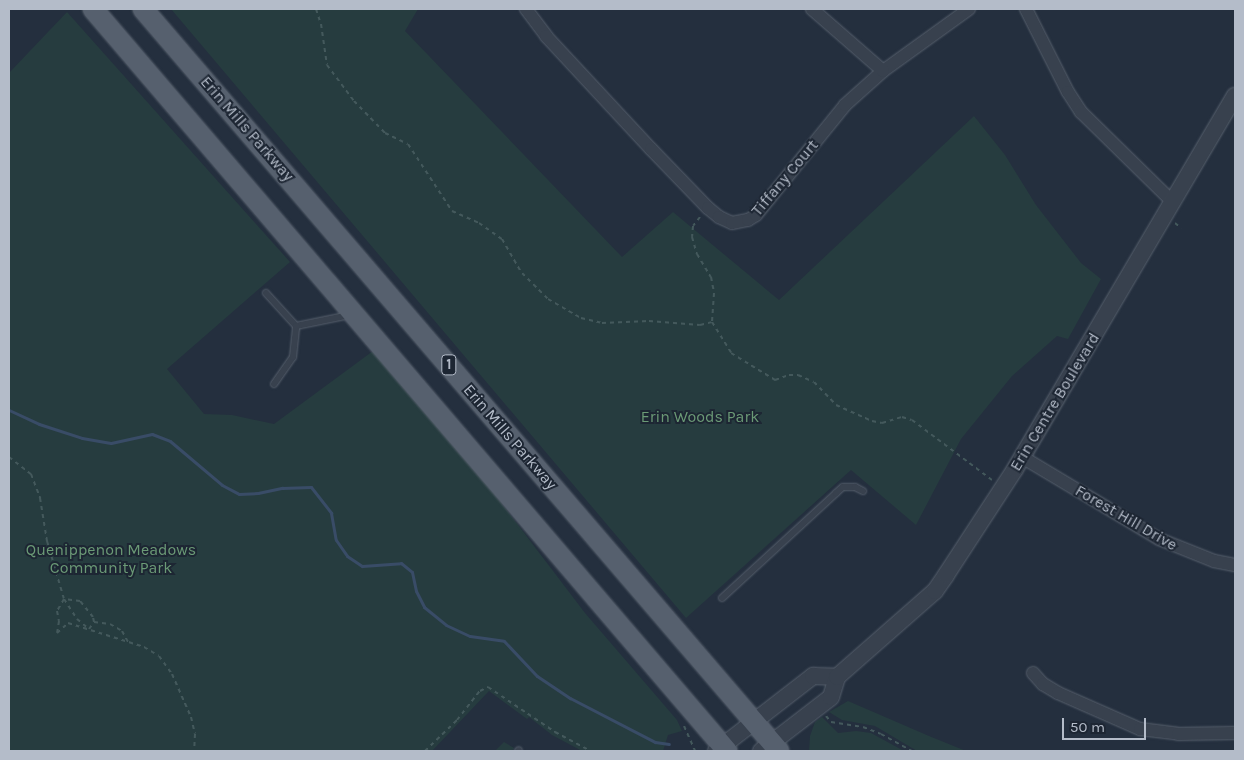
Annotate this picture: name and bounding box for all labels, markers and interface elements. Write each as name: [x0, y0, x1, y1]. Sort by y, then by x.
street label: Erin Mills Parkway: [196, 73, 298, 185]
street label: Tiffany Court: [748, 136, 822, 220]
street label: Erin Centre Boulevard: [1006, 329, 1104, 475]
road number: 1: [440, 352, 458, 378]
street label: Erin Mills Parkway: [459, 381, 561, 493]
park label: Erin Woods Park: [641, 407, 759, 427]
street label: Forest Hill Drive: [1072, 481, 1180, 555]
park label: Quenippenon Meadows Community Park: [26, 540, 196, 578]
scale bar: [1064, 708, 1148, 740]
text: 50 m: [1070, 718, 1105, 736]

